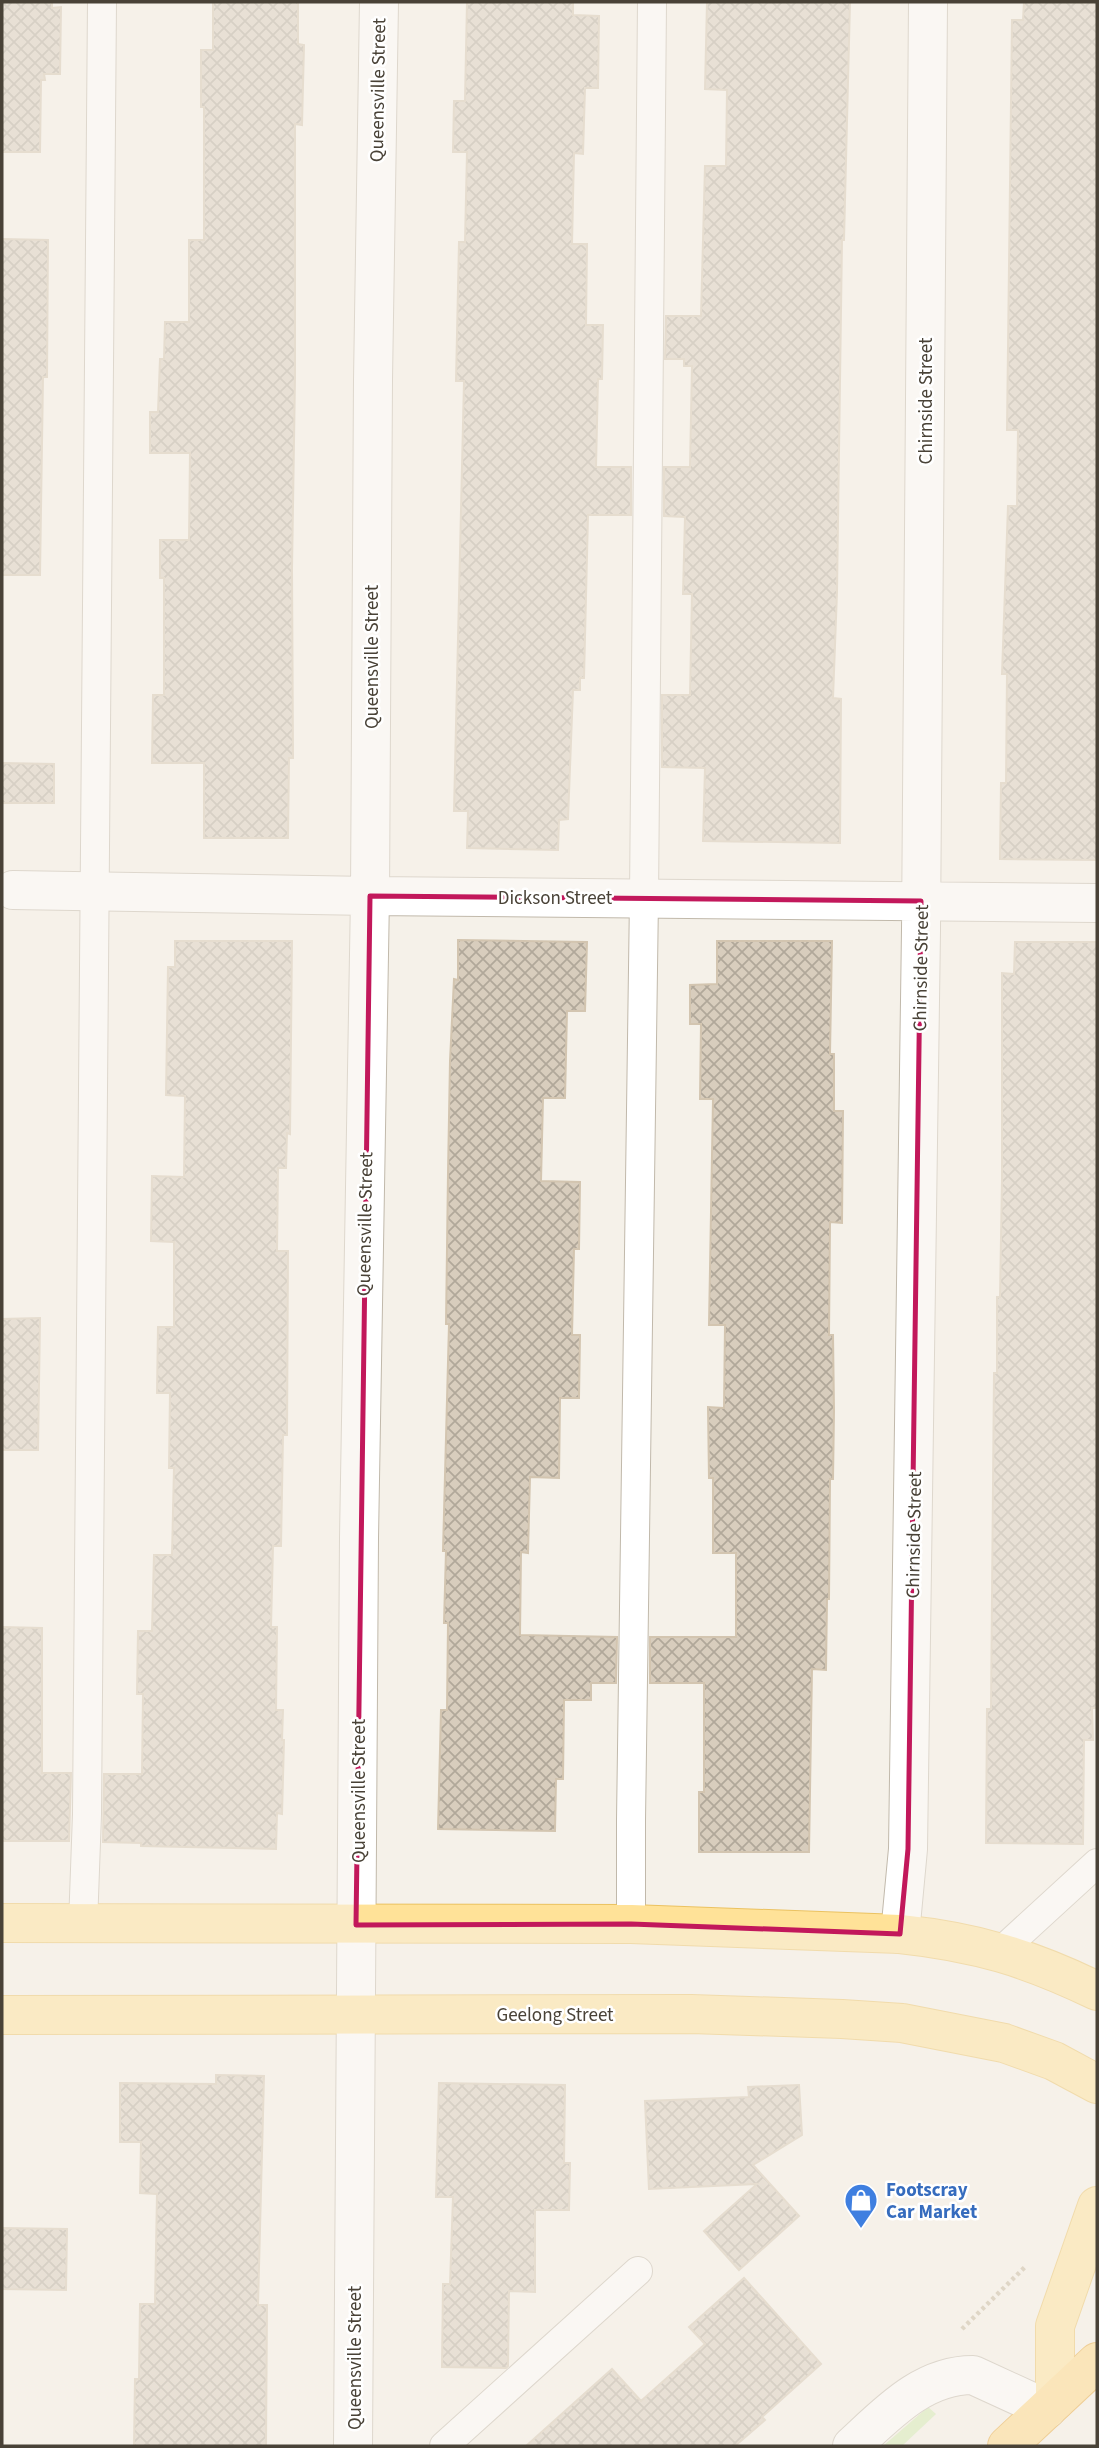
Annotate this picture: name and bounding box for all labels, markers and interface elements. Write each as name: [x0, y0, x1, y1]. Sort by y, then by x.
street label: Queensville Street: [364, 17, 393, 162]
street label: Chirnside Street: [913, 337, 940, 464]
street label: Queensville Street: [359, 584, 386, 729]
street label: Dickson Street: [498, 885, 613, 912]
street label: Chirnside Street: [907, 904, 936, 1032]
street label: Queensville Street: [351, 1151, 380, 1296]
street label: Chirnside Street: [900, 1471, 929, 1599]
street label: Queensville Street: [346, 1718, 373, 1863]
street label: Geelong Street: [496, 2002, 614, 2029]
place label: Footscray Car Market: [886, 2177, 977, 2226]
shop icon: Footscray Car Market: [842, 2181, 880, 2230]
street label: Queensville Street: [342, 2285, 369, 2430]

